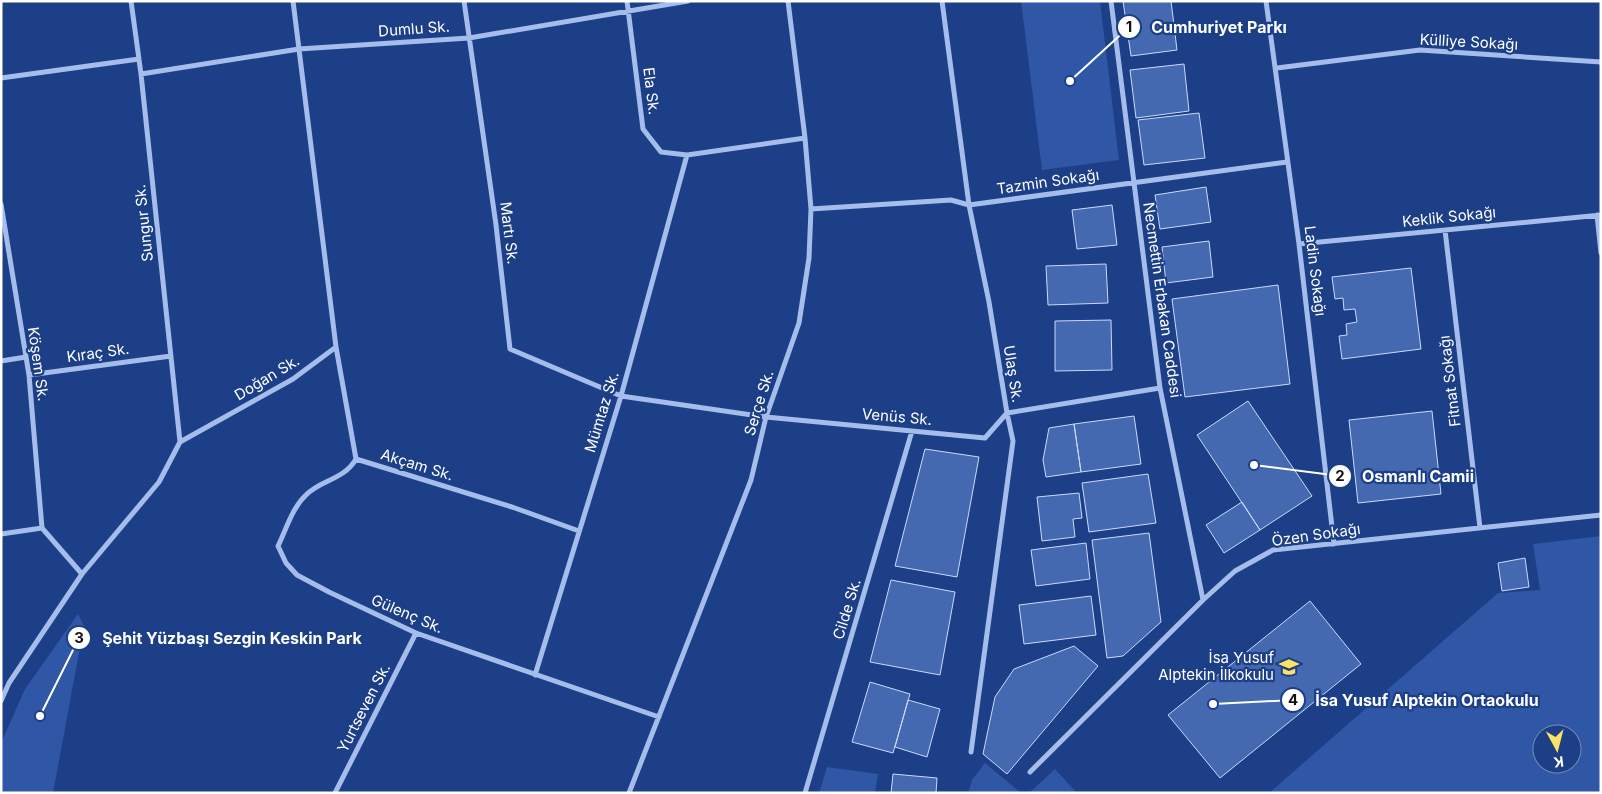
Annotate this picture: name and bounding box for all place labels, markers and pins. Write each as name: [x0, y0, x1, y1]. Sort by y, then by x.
callout: Cumhuriyet Parkı: [1116, 11, 1297, 42]
callout: Osmanlı Camii: [1327, 461, 1484, 492]
callout: Şehit Yüzbaşı Sezgin Keskin Park: [67, 623, 372, 654]
place label: İsa Yusuf Alptekin İlkokulu: [1158, 648, 1274, 684]
school or university icon: İsa Yusuf Alptekin İlkokulu: [1278, 656, 1300, 678]
callout: İsa Yusuf Alptekin Ortaokulu: [1280, 684, 1549, 715]

